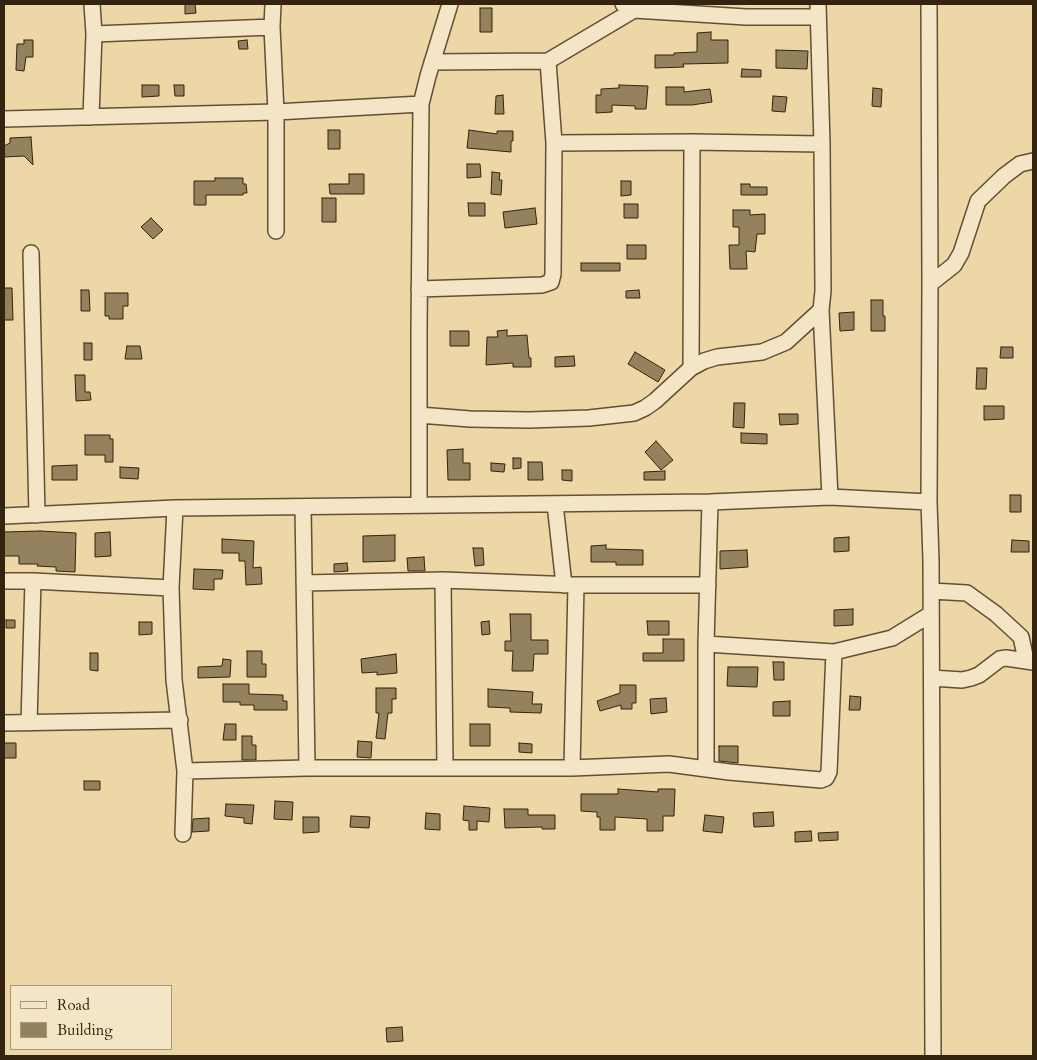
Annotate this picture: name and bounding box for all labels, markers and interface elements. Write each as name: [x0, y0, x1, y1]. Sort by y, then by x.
legend: [10, 985, 172, 1050]
text: Road: [57, 995, 90, 1015]
text: Building: [57, 1020, 113, 1040]

